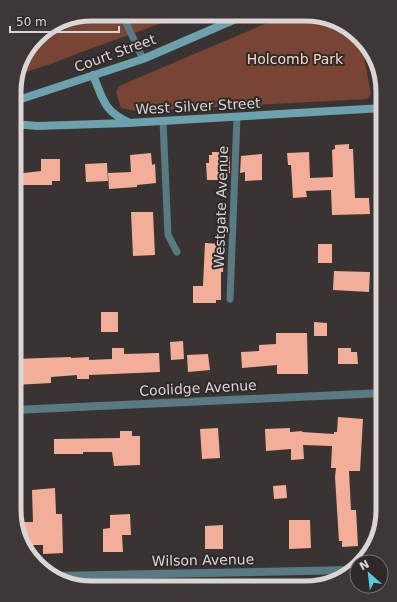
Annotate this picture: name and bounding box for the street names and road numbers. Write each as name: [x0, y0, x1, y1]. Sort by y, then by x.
street label: Court Street: [72, 31, 158, 75]
street label: West Silver Street: [135, 95, 261, 117]
street label: Westgate Avenue: [211, 146, 231, 268]
street label: Coolidge Avenue: [139, 377, 257, 399]
street label: Wilson Avenue: [152, 551, 254, 569]

